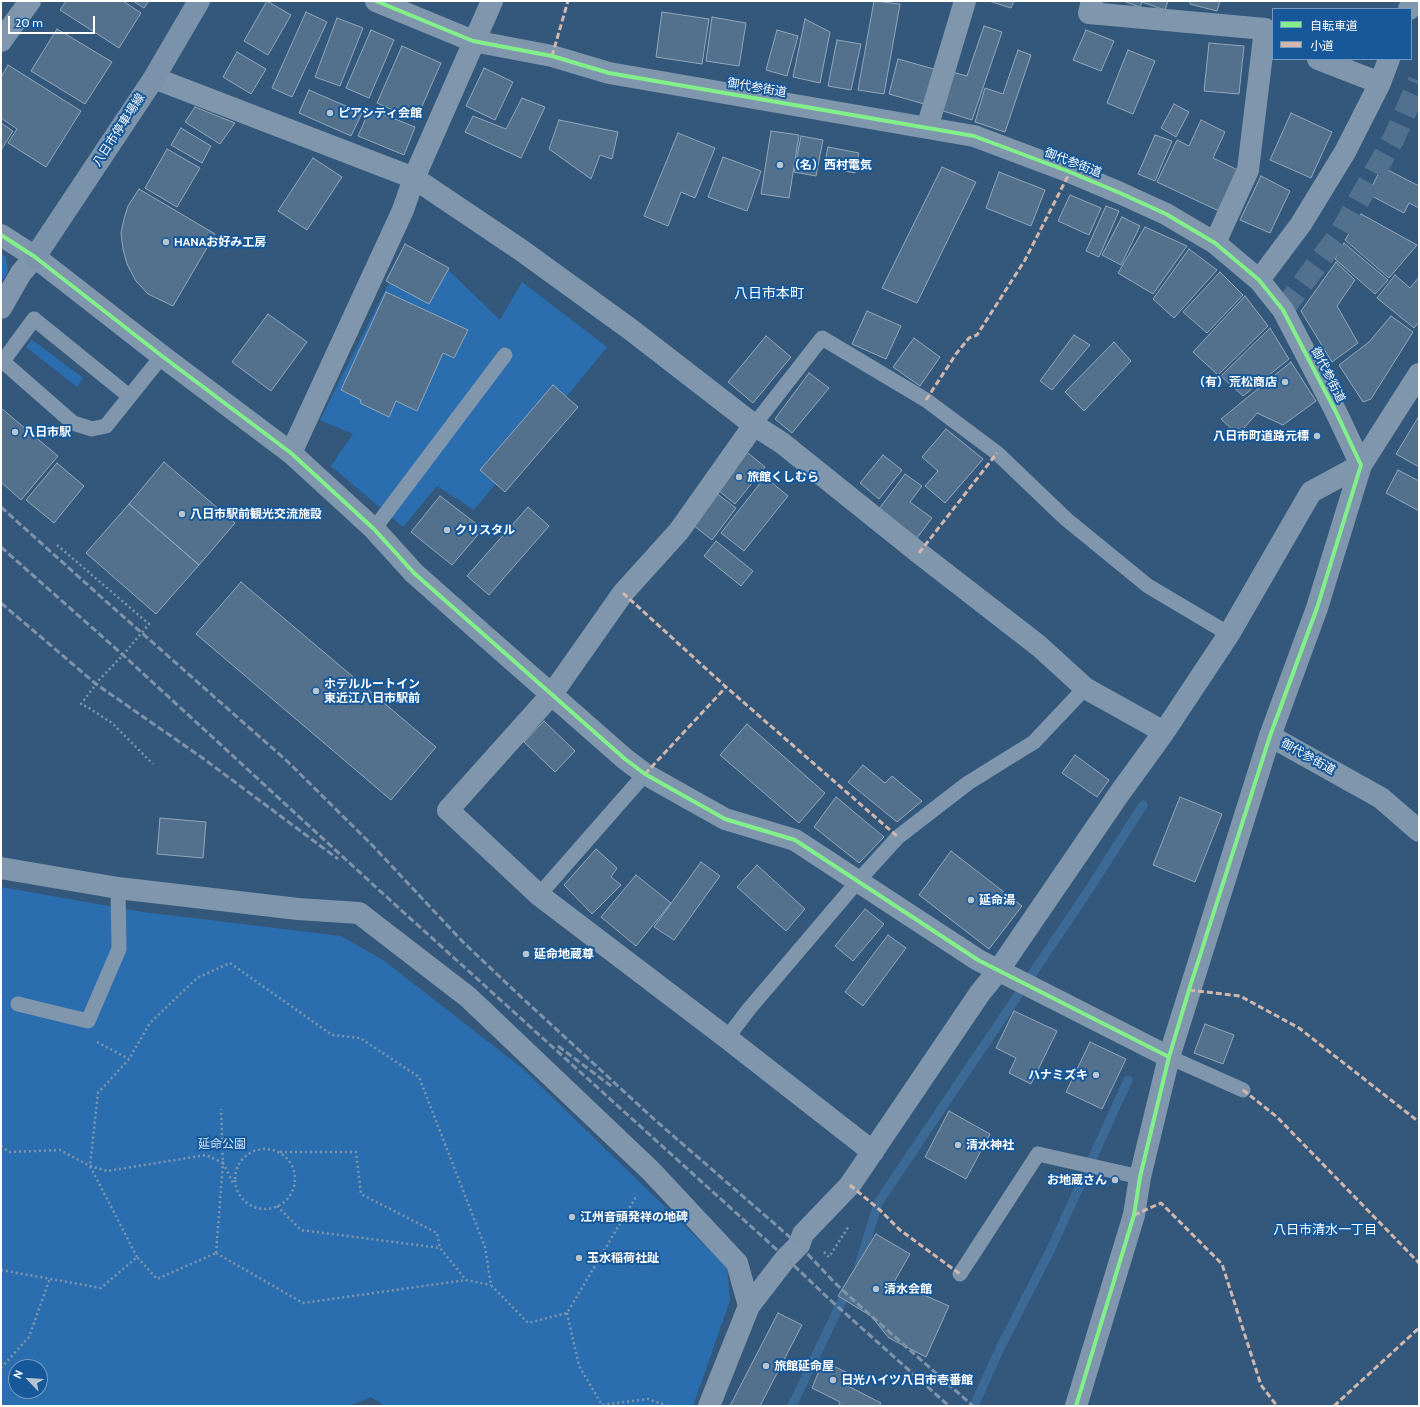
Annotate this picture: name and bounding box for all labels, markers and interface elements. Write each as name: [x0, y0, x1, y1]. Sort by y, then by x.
scale bar: [10, 8, 97, 34]
legend: [1272, 8, 1412, 60]
text: 20 m: [15, 15, 43, 30]
text: 自転車道: [1310, 18, 1358, 33]
text: 小道: [1310, 38, 1334, 53]
street label: 御代参街道: [726, 76, 788, 100]
street label: 八日市停車場線: [90, 91, 148, 169]
place label: ピアシティ会館: [338, 106, 422, 120]
marker: ピアシティ会館: [325, 108, 335, 118]
street label: 御代参街道: [1042, 146, 1104, 180]
place label: （名）西村電気: [788, 158, 872, 172]
marker: （名）西村電気: [775, 160, 785, 170]
place label: HANAお好み工房: [174, 235, 266, 249]
marker: HANAお好み工房: [161, 237, 171, 247]
district label: 八日市本町: [734, 286, 804, 302]
street label: 御代参街道: [1308, 345, 1348, 405]
place label: （有）荒松商店: [1193, 375, 1277, 389]
marker: （有）荒松商店: [1280, 377, 1290, 387]
place label: 八日市駅: [23, 425, 71, 439]
marker: 八日市駅: [10, 427, 20, 437]
place label: 八日市町道路元標: [1213, 429, 1309, 443]
marker: 八日市町道路元標: [1312, 431, 1322, 441]
place label: 旅館くしむら: [747, 470, 819, 484]
marker: 旅館くしむら: [734, 472, 744, 482]
place label: 八日市駅前観光交流施設: [190, 507, 322, 521]
marker: 八日市駅前観光交流施設: [177, 509, 187, 519]
place label: クリスタル: [455, 523, 515, 537]
marker: クリスタル: [442, 525, 452, 535]
place label: ホテルルートイン 東近江八日市駅前: [324, 677, 420, 705]
marker: ホテルルートイン 東近江八日市駅前: [311, 686, 321, 696]
street label: 御代参街道: [1278, 736, 1338, 778]
place label: 延命湯: [979, 893, 1015, 907]
marker: 延命湯: [966, 895, 976, 905]
place label: 延命地蔵尊: [534, 947, 594, 961]
marker: 延命地蔵尊: [521, 949, 531, 959]
place label: ハナミズキ: [1028, 1068, 1088, 1082]
marker: ハナミズキ: [1091, 1070, 1101, 1080]
park label: 延命公園: [198, 1137, 246, 1151]
place label: 清水神社: [966, 1138, 1014, 1152]
marker: 清水神社: [953, 1140, 963, 1150]
place label: お地蔵さん: [1047, 1173, 1107, 1187]
marker: お地蔵さん: [1110, 1175, 1120, 1185]
place label: 江州音頭発祥の地碑: [580, 1210, 688, 1224]
marker: 江州音頭発祥の地碑: [567, 1212, 577, 1222]
district label: 八日市清水一丁目: [1273, 1222, 1377, 1238]
place label: 玉水稲荷社趾: [587, 1251, 659, 1265]
marker: 玉水稲荷社趾: [574, 1253, 584, 1263]
place label: 清水会館: [884, 1282, 932, 1296]
marker: 清水会館: [871, 1284, 881, 1294]
north arrow: [8, 1359, 48, 1399]
place label: 旅館延命屋: [774, 1359, 834, 1373]
marker: 旅館延命屋: [761, 1361, 771, 1371]
text: N: [10, 1368, 26, 1381]
place label: 日光ハイツ八日市壱番館: [841, 1373, 973, 1387]
marker: 日光ハイツ八日市壱番館: [828, 1375, 838, 1385]

